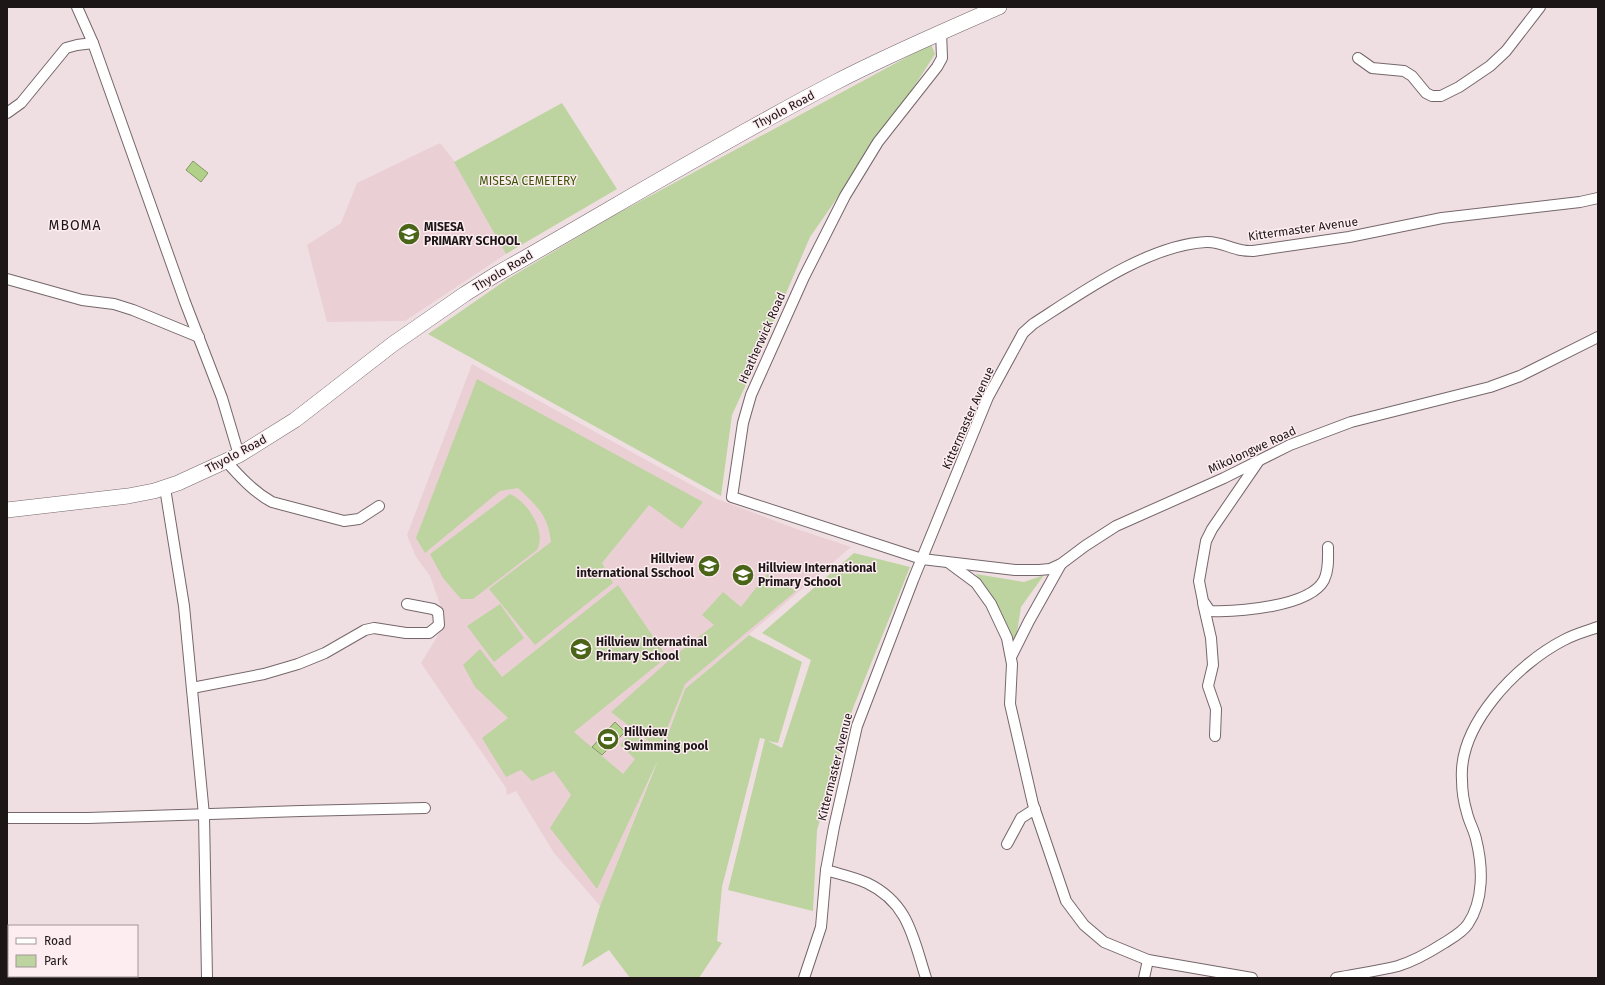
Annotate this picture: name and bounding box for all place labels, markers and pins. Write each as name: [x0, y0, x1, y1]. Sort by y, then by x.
place label: MISESA PRIMARY SCHOOL: [424, 220, 520, 248]
school or university icon: MISESA PRIMARY SCHOOL: [396, 221, 422, 247]
place label: Hillview international Sschool: [577, 552, 694, 580]
school or university icon: Hillview international Sschool: [696, 553, 722, 579]
place label: Hillview International Primary School: [758, 561, 877, 589]
school or university icon: Hillview International Primary School: [730, 562, 756, 588]
place label: Hillview Internatinal Primary School: [596, 635, 708, 663]
school or university icon: Hillview Internatinal Primary School: [568, 636, 594, 662]
place label: Hillview Swimming pool: [624, 725, 708, 753]
sports icon: Hillview Swimming pool: [595, 726, 621, 752]

